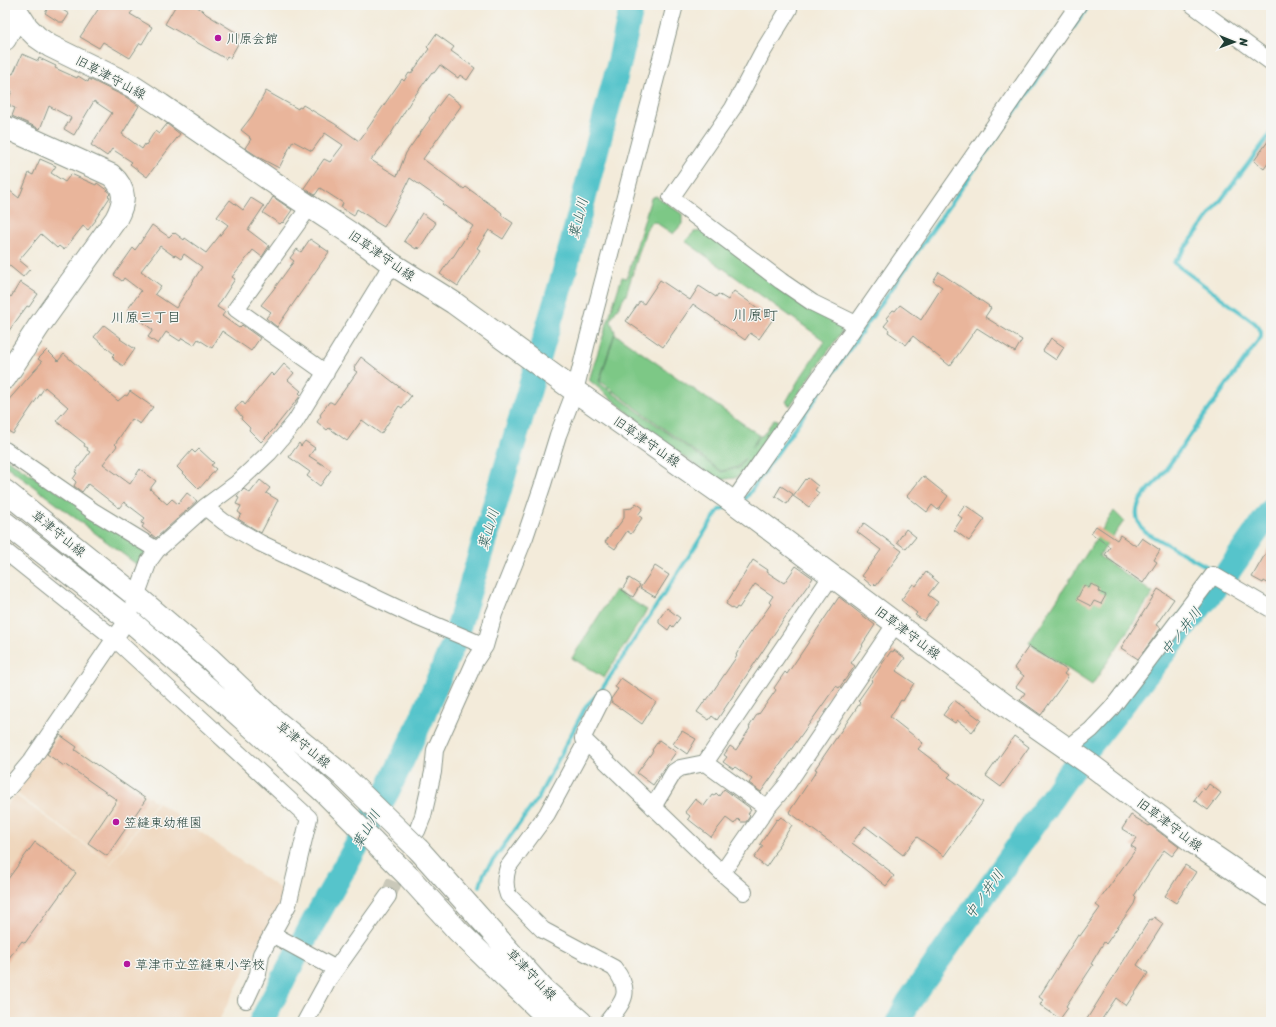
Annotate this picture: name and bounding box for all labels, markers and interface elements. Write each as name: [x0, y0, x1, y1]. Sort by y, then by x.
north arrow: [1214, 22, 1254, 62]
place label: 川原会館: [226, 27, 278, 50]
marker: 川原会館: [213, 33, 223, 43]
text: N: [1234, 37, 1253, 47]
street label: 旧草津守山線: [71, 49, 151, 106]
water label: 葉山川: [561, 195, 596, 242]
street label: 旧草津守山線: [343, 224, 421, 288]
district label: 川原町: [732, 302, 778, 328]
district label: 川原三丁目: [111, 305, 181, 330]
street label: 旧草津守山線: [608, 410, 686, 474]
street label: 草津守山線: [26, 504, 92, 563]
water label: 葉山川: [470, 505, 507, 553]
street label: 旧草津守山線: [870, 600, 947, 666]
water label: 中ノ井川: [1154, 602, 1208, 661]
street label: 草津守山線: [271, 715, 337, 774]
street label: 旧草津守山線: [1132, 792, 1209, 858]
water label: 葉山川: [345, 805, 388, 854]
place label: 笠縫東幼稚園: [124, 811, 202, 834]
marker: 笠縫東幼稚園: [111, 817, 121, 827]
water label: 中ノ井川: [958, 864, 1011, 924]
street label: 草津守山線: [501, 943, 563, 1006]
place label: 草津市立笠縫東小学校: [135, 953, 265, 976]
marker: 草津市立笠縫東小学校: [122, 959, 132, 969]

